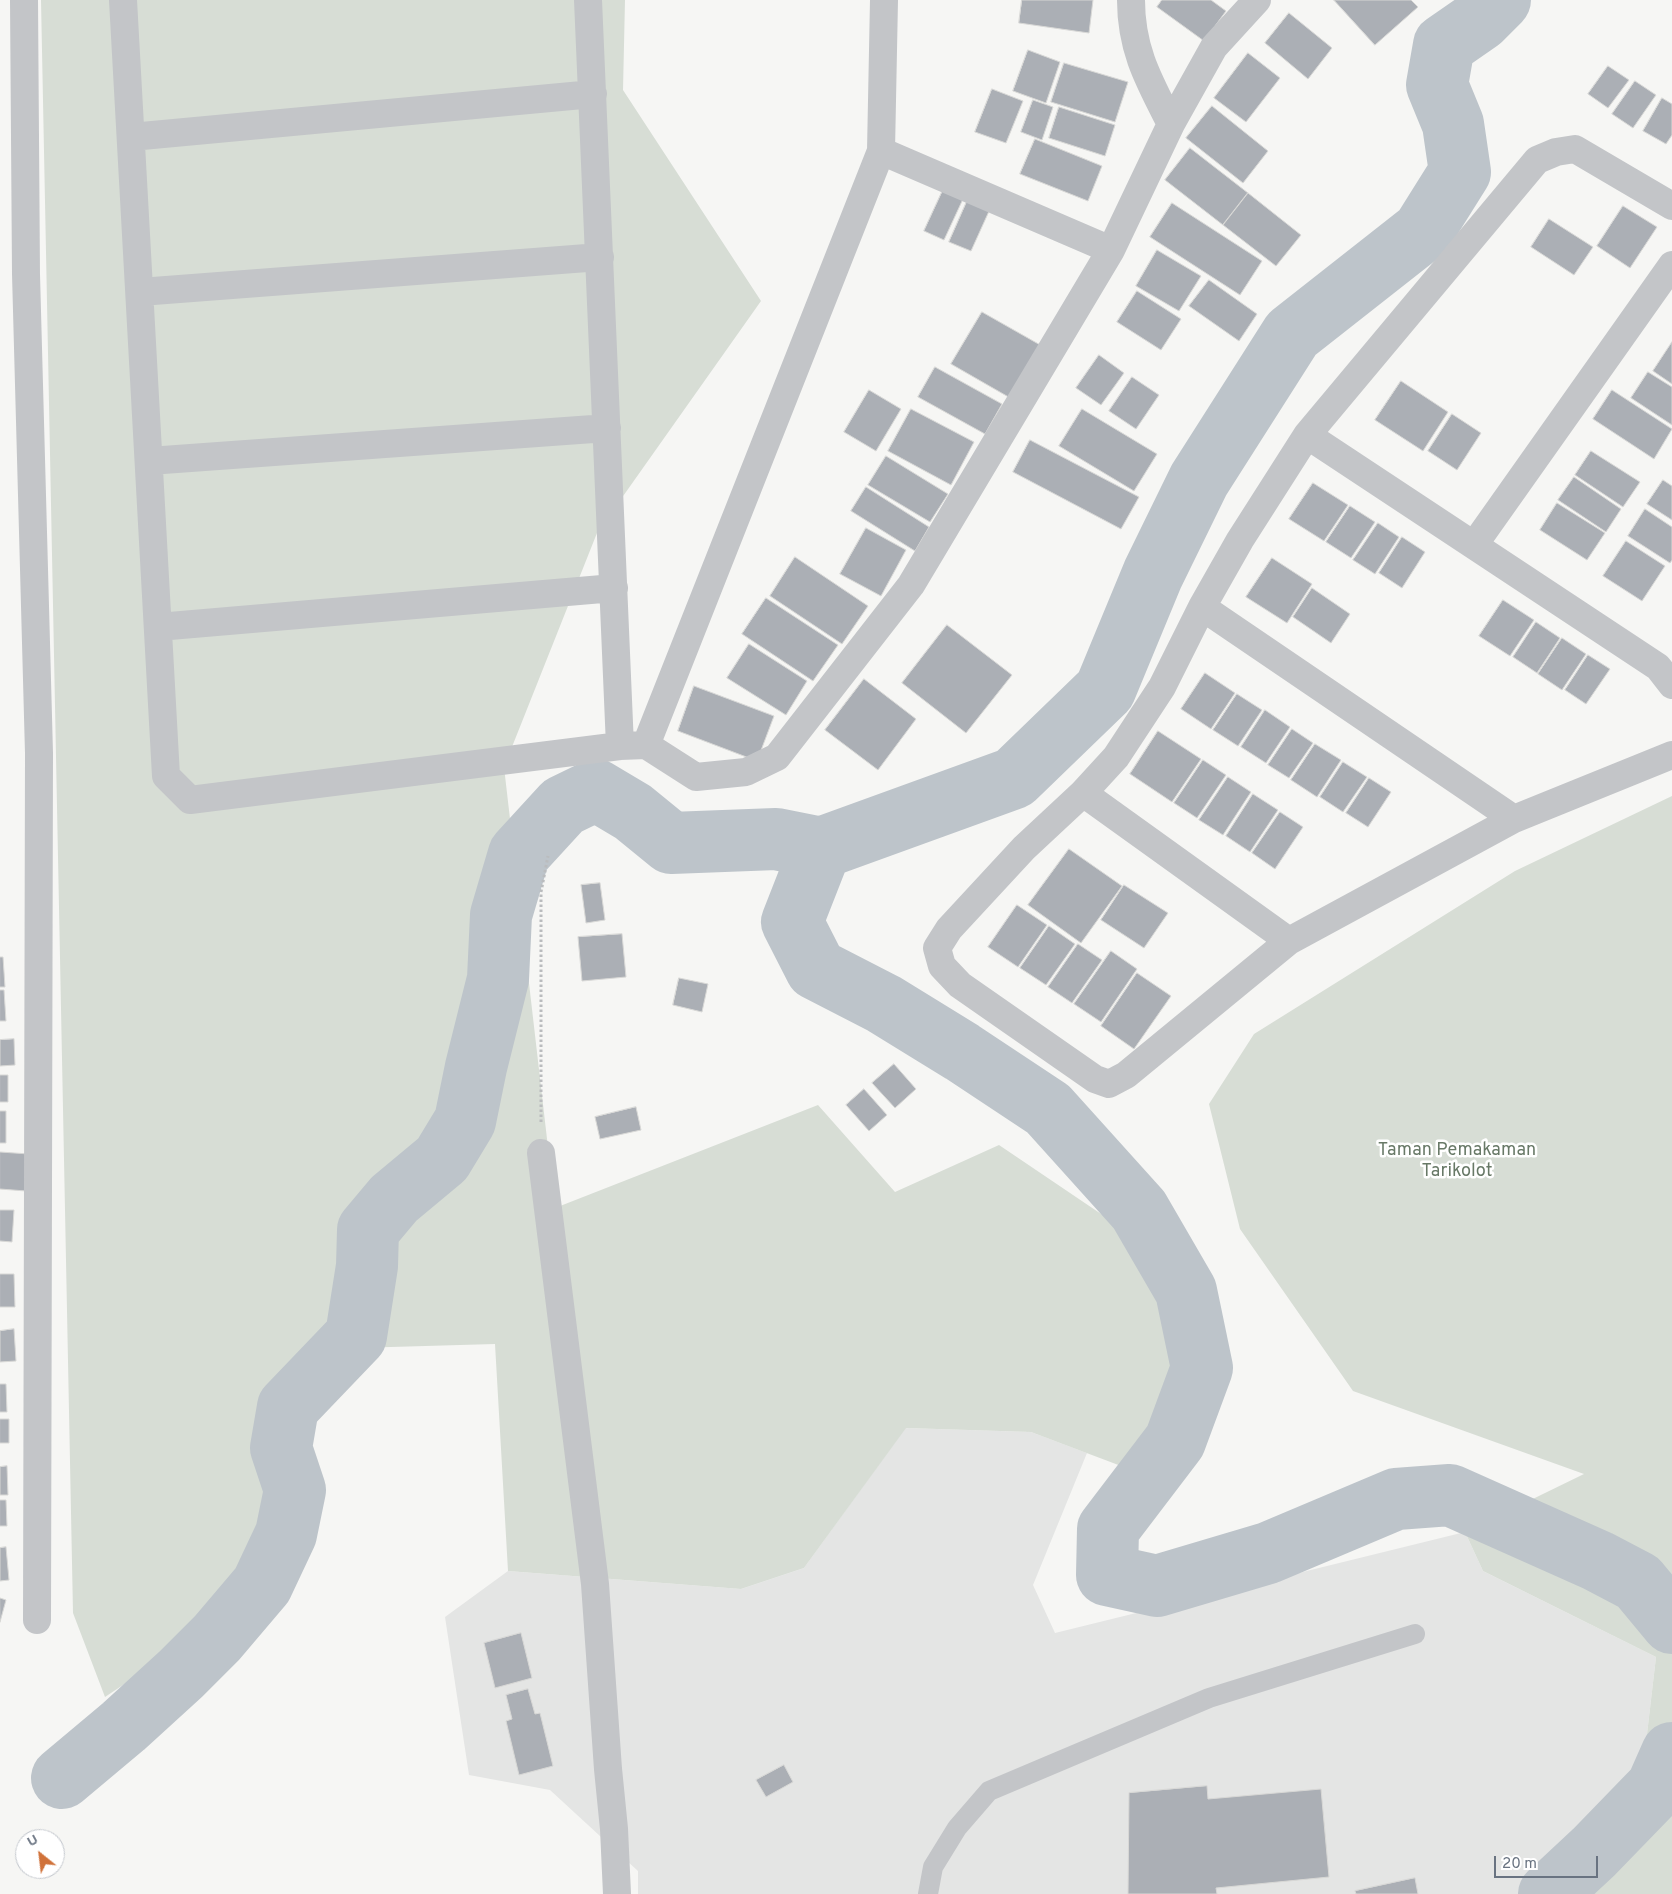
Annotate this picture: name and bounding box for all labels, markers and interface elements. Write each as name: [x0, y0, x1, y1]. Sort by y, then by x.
park label: Taman Pemakaman Tarikolot: [1378, 1140, 1536, 1182]
north arrow: [15, 1829, 65, 1879]
text: U: [24, 1831, 41, 1851]
scale bar: [1497, 1846, 1601, 1878]
text: 20 m: [1502, 1855, 1537, 1874]

